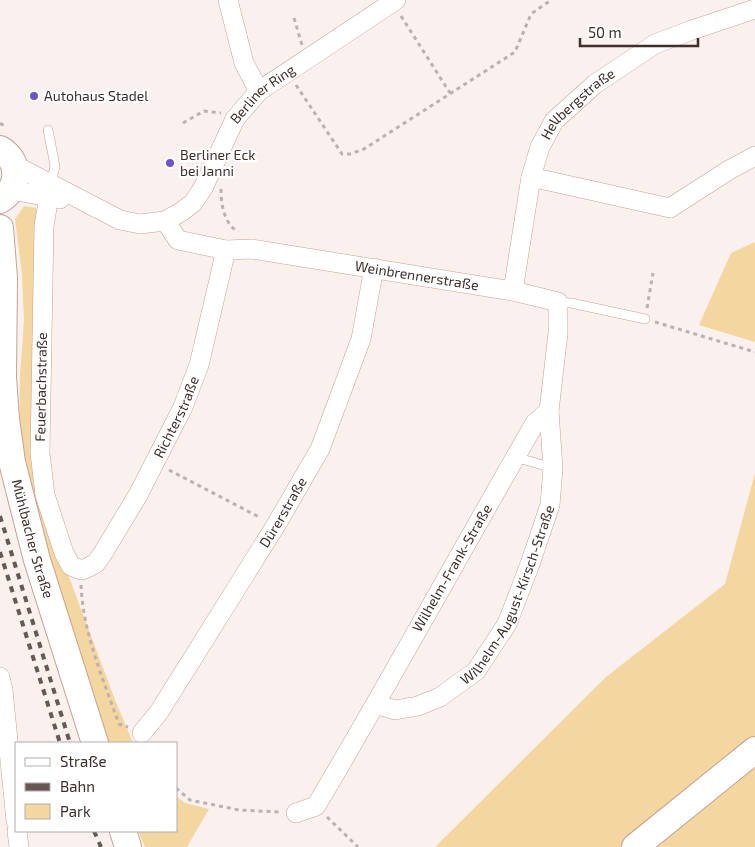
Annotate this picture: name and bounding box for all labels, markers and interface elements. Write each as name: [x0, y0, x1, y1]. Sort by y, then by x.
scale bar: [580, 15, 698, 47]
text: 50 m: [588, 23, 622, 41]
street label: Berliner Ring: [226, 60, 298, 127]
street label: Hellbergstraße: [537, 64, 618, 142]
place label: Autohaus Stadel: [44, 87, 149, 104]
marker: Autohaus Stadel: [28, 90, 40, 102]
place label: Berliner Eck bei Janni: [180, 146, 255, 179]
marker: Berliner Eck bei Janni: [164, 157, 176, 169]
street label: Weinbrennerstraße: [354, 257, 480, 293]
street label: Feuerbachstraße: [31, 332, 50, 442]
street label: Richterstraße: [149, 374, 202, 461]
street label: Dürerstraße: [255, 474, 310, 550]
street label: Mühlbacher Straße: [9, 477, 58, 600]
street label: Wilhelm-Frank-Straße: [408, 501, 495, 634]
street label: Wilhelm-August-Kirsch-Straße: [457, 503, 557, 688]
legend: [15, 742, 178, 832]
text: Straße: [60, 752, 106, 770]
text: Bahn: [60, 777, 95, 795]
text: Park: [60, 802, 91, 820]

